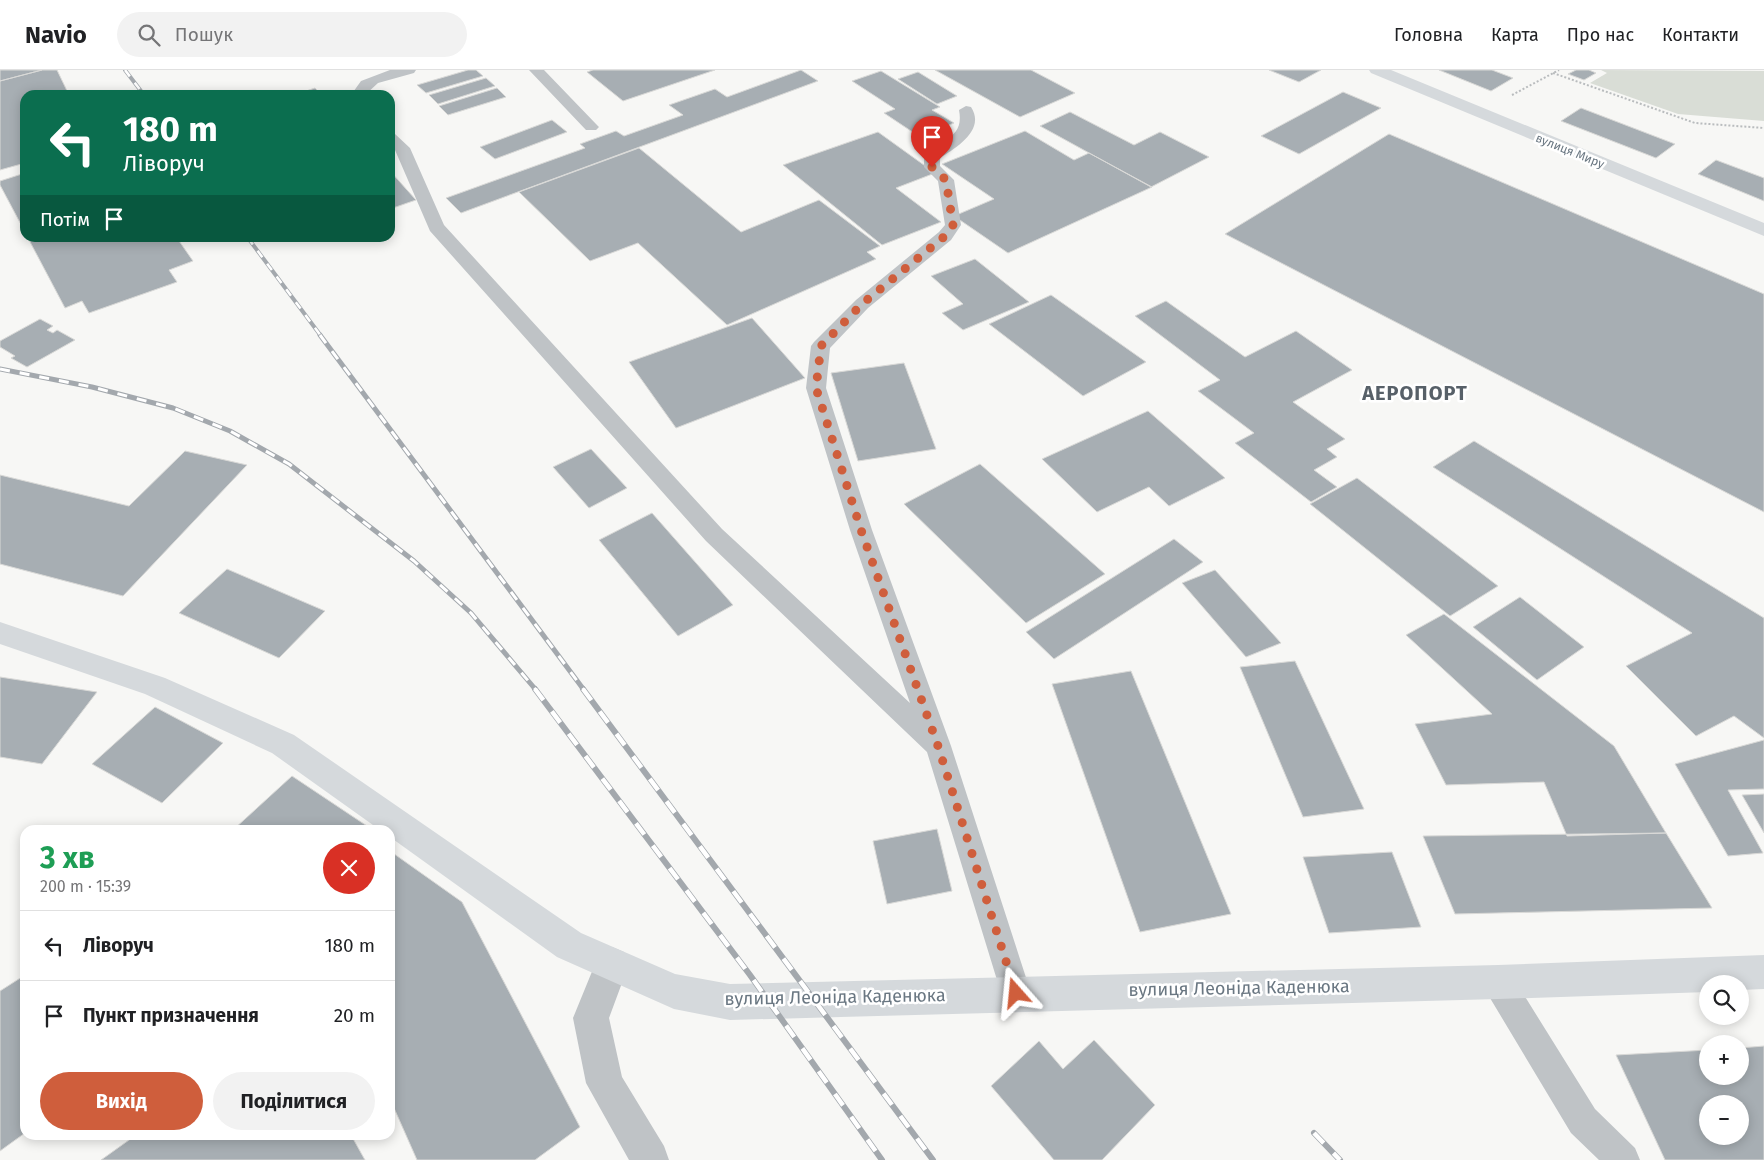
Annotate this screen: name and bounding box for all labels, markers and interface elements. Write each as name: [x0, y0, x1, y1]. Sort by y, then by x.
search box: [117, 12, 467, 57]
text: Navio: [25, 21, 87, 49]
icon: search: [135, 21, 163, 49]
text: Пошук: [175, 23, 233, 46]
text: Головна: [1394, 24, 1463, 46]
text: Карта: [1491, 24, 1539, 46]
text: Про нас: [1567, 24, 1634, 46]
text: Контакти: [1662, 24, 1739, 46]
text: 180 m: [123, 108, 218, 150]
icon: left: [40, 110, 105, 175]
pin: [911, 116, 953, 167]
icon: arrive: [918, 123, 946, 151]
street label: вулиця Миру: [1534, 131, 1606, 171]
text: Ліворуч: [123, 150, 205, 177]
icon: arrive: [100, 205, 128, 233]
text: Потім: [40, 208, 90, 231]
district label: АЕРОПОРТ: [1361, 381, 1468, 405]
text: 3 хв: [40, 840, 95, 876]
button: close: [323, 842, 375, 894]
text: 200 m · 15:39: [40, 877, 131, 896]
icon: left: [40, 932, 68, 960]
text: Ліворуч: [83, 934, 154, 957]
text: 180 m: [324, 934, 375, 957]
position arrow: [989, 966, 1041, 1018]
street label: вулиця Леоніда Каденюка: [1128, 975, 1350, 1001]
map controls: [1699, 975, 1749, 1145]
button: search: [1699, 975, 1749, 1025]
street label: вулиця Леоніда Каденюка: [724, 984, 946, 1010]
icon: arrive: [40, 1002, 68, 1030]
text: Пункт призначення: [83, 1004, 259, 1027]
text: 20 m: [334, 1004, 375, 1027]
button: +: [1699, 1035, 1749, 1085]
button: Вихід: [40, 1072, 203, 1130]
button: Поділитися: [213, 1072, 375, 1130]
button: −: [1699, 1095, 1749, 1145]

